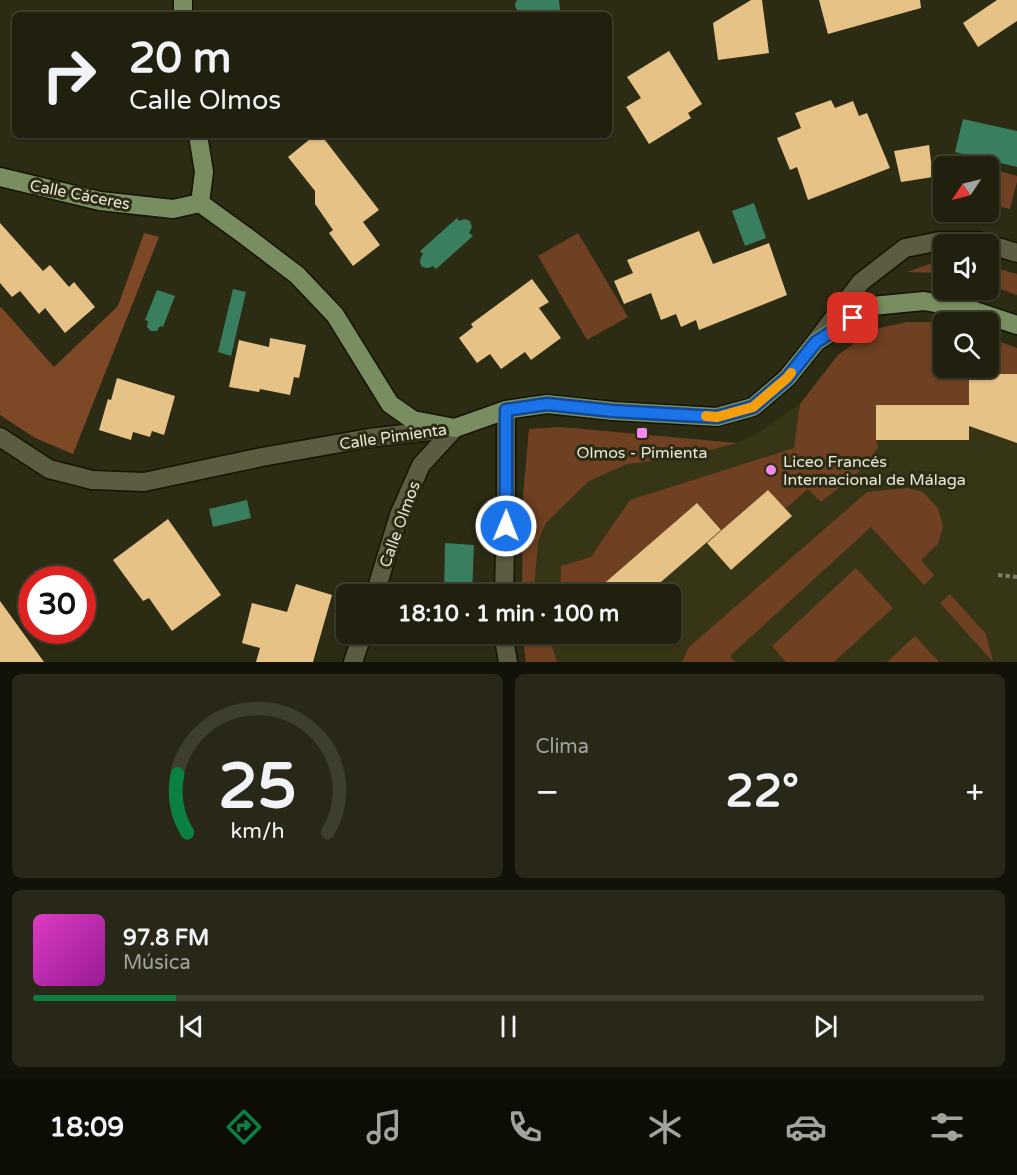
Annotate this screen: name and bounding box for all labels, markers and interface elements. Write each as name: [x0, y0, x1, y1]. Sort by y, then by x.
text: 20 m: [129, 33, 231, 84]
icon: right: [30, 36, 108, 114]
text: Calle Olmos: [129, 84, 281, 117]
north arrow: [933, 156, 999, 222]
map controls: [933, 156, 999, 378]
street label: Calle Cáceres: [28, 175, 132, 214]
button: sound: [933, 234, 999, 300]
pin: [827, 292, 878, 343]
icon: arrive: [836, 301, 869, 334]
button: search: [933, 312, 999, 378]
street label: Calle Pimienta: [338, 420, 448, 454]
marker: Olmos - Pimienta: [635, 426, 649, 440]
place label: Olmos - Pimienta: [577, 443, 707, 463]
place label: Liceo Francés Internacional de Málaga: [783, 452, 966, 490]
marker: Liceo Francés Internacional de Málaga: [764, 463, 778, 477]
street label: Calle Olmos: [375, 479, 425, 570]
position arrow: [474, 494, 538, 558]
speed limit sign: 30: [18, 566, 96, 644]
text: 18:10 · 1 min · 100 m: [398, 601, 619, 627]
text: Clima: [536, 735, 589, 759]
text: 25: [218, 750, 296, 825]
text: 22°: [725, 765, 799, 819]
text: −: [536, 773, 559, 812]
text: +: [965, 773, 984, 812]
text: km/h: [230, 818, 284, 844]
text: 97.8 FM: [123, 925, 209, 951]
text: Música: [123, 951, 191, 975]
icon: previous: [175, 1010, 208, 1043]
icon: pause: [492, 1010, 525, 1043]
icon: next: [809, 1010, 842, 1043]
icon: directions: [223, 1106, 265, 1148]
icon: music: [363, 1106, 405, 1148]
icon: phone: [504, 1106, 546, 1148]
icon: climate: [644, 1106, 686, 1148]
icon: car: [785, 1106, 827, 1148]
icon: filters: [926, 1106, 968, 1148]
text: 18:09: [49, 1111, 124, 1144]

